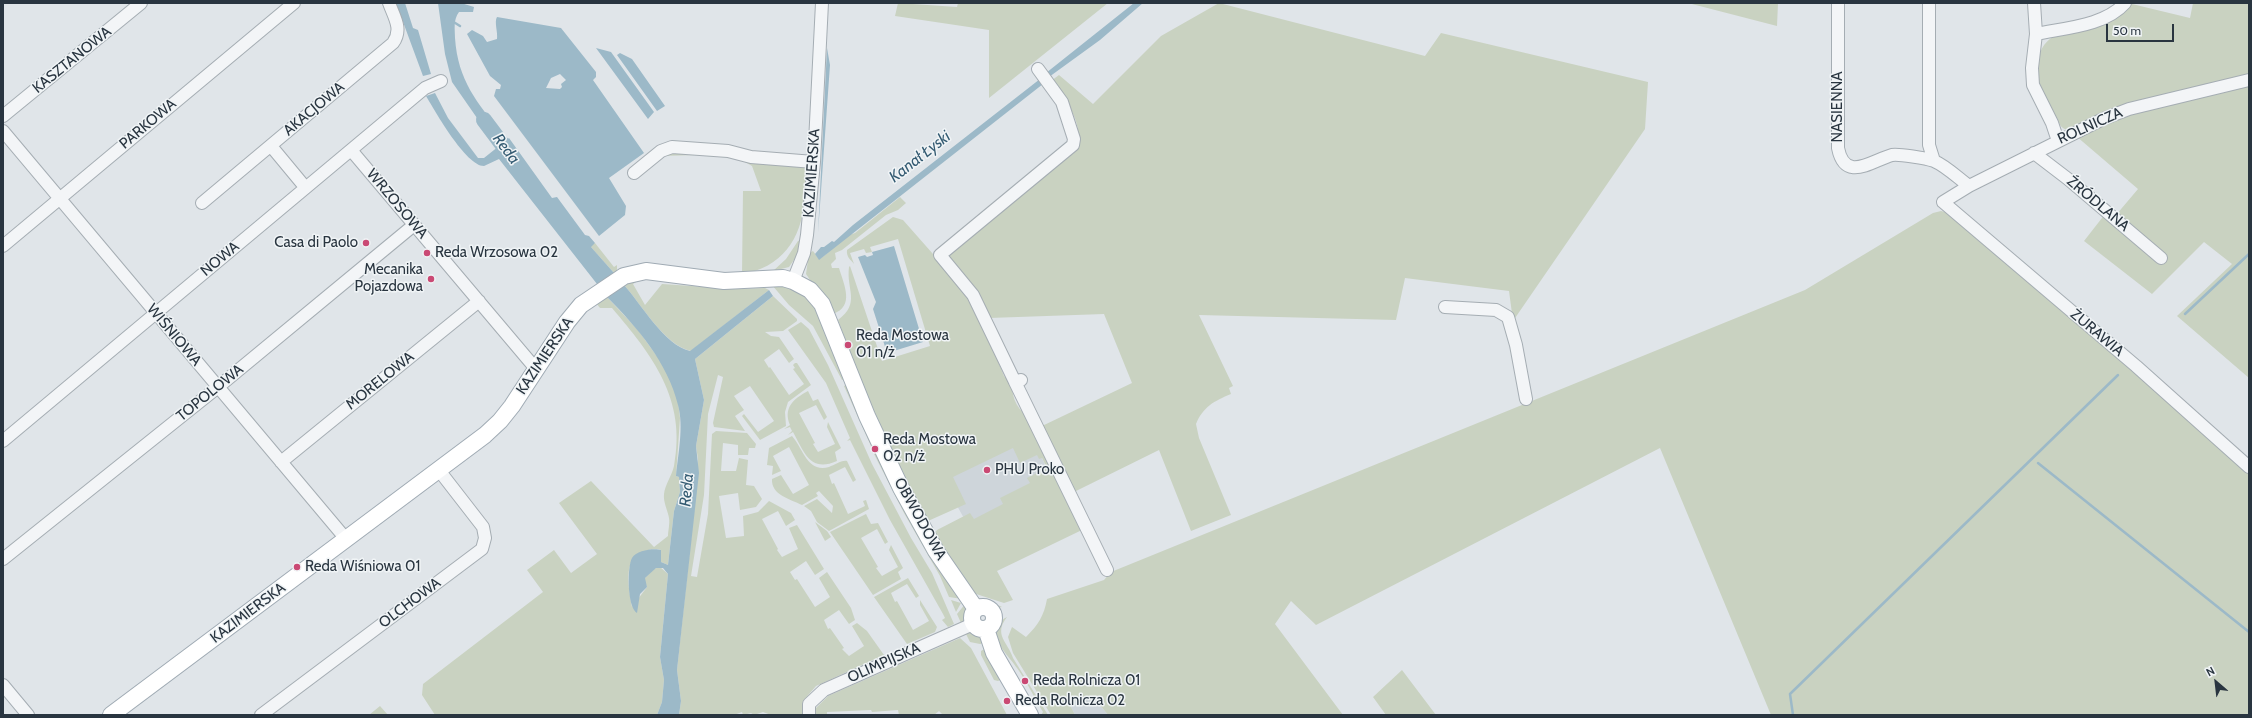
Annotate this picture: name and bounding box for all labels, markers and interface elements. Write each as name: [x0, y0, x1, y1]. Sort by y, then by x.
scale bar: [2108, 16, 2176, 42]
street label: KASZTANOWA: [29, 23, 115, 97]
text: 50 m: [2113, 23, 2141, 38]
street label: NASIENNA: [1829, 71, 1847, 143]
street label: AKACJOWA: [280, 78, 348, 140]
street label: PARKOWA: [116, 95, 180, 153]
street label: ROLNICZA: [2055, 104, 2125, 148]
water label: Kanał Łyski: [886, 127, 954, 187]
street label: KAZIMIERSKA: [800, 128, 824, 218]
water label: Reda: [488, 130, 524, 168]
street label: WRZOSOWA: [363, 165, 431, 243]
street label: ŹRÓDLANA: [2063, 173, 2133, 235]
place label: Casa di Paolo: [274, 234, 358, 252]
street label: NOWA: [197, 238, 243, 280]
marker: Casa di Paolo: [361, 238, 371, 248]
place label: Reda Wrzosowa 02: [435, 244, 558, 262]
marker: Reda Wrzosowa 02: [422, 248, 432, 258]
place label: Mecanika Pojazdowa: [355, 261, 423, 296]
marker: Mecanika Pojazdowa: [426, 274, 436, 284]
street label: WIŚNIOWA: [143, 300, 205, 370]
street label: ŻURAWIA: [2067, 306, 2127, 360]
street label: KAZIMIERSKA: [513, 314, 577, 398]
place label: Reda Mostowa 01 n/ż: [856, 327, 949, 362]
marker: Reda Mostowa 01 n/ż: [843, 340, 853, 350]
street label: MORELOWA: [342, 348, 418, 414]
street label: TOPOLOWA: [173, 361, 247, 425]
place label: Reda Mostowa 02 n/ż: [883, 431, 976, 466]
marker: Reda Mostowa 02 n/ż: [870, 444, 880, 454]
place label: PHU Proko: [995, 461, 1064, 479]
marker: PHU Proko: [982, 465, 992, 475]
water label: Reda: [676, 473, 698, 507]
street label: OBWODOWA: [890, 475, 950, 563]
place label: Reda Wiśniowa 01: [305, 558, 420, 576]
marker: Reda Wiśniowa 01: [292, 562, 302, 572]
street label: OLCHOWA: [375, 574, 445, 632]
street label: KAZIMIERSKA: [207, 579, 289, 647]
street label: OLIMPIJSKA: [845, 639, 923, 687]
north arrow: [2196, 662, 2236, 702]
text: N: [2204, 663, 2217, 679]
place label: Reda Rolnicza 01: [1033, 672, 1140, 690]
marker: Reda Rolnicza 01: [1020, 676, 1030, 686]
place label: Reda Rolnicza 02: [1015, 692, 1125, 710]
marker: Reda Rolnicza 02: [1002, 696, 1012, 706]

